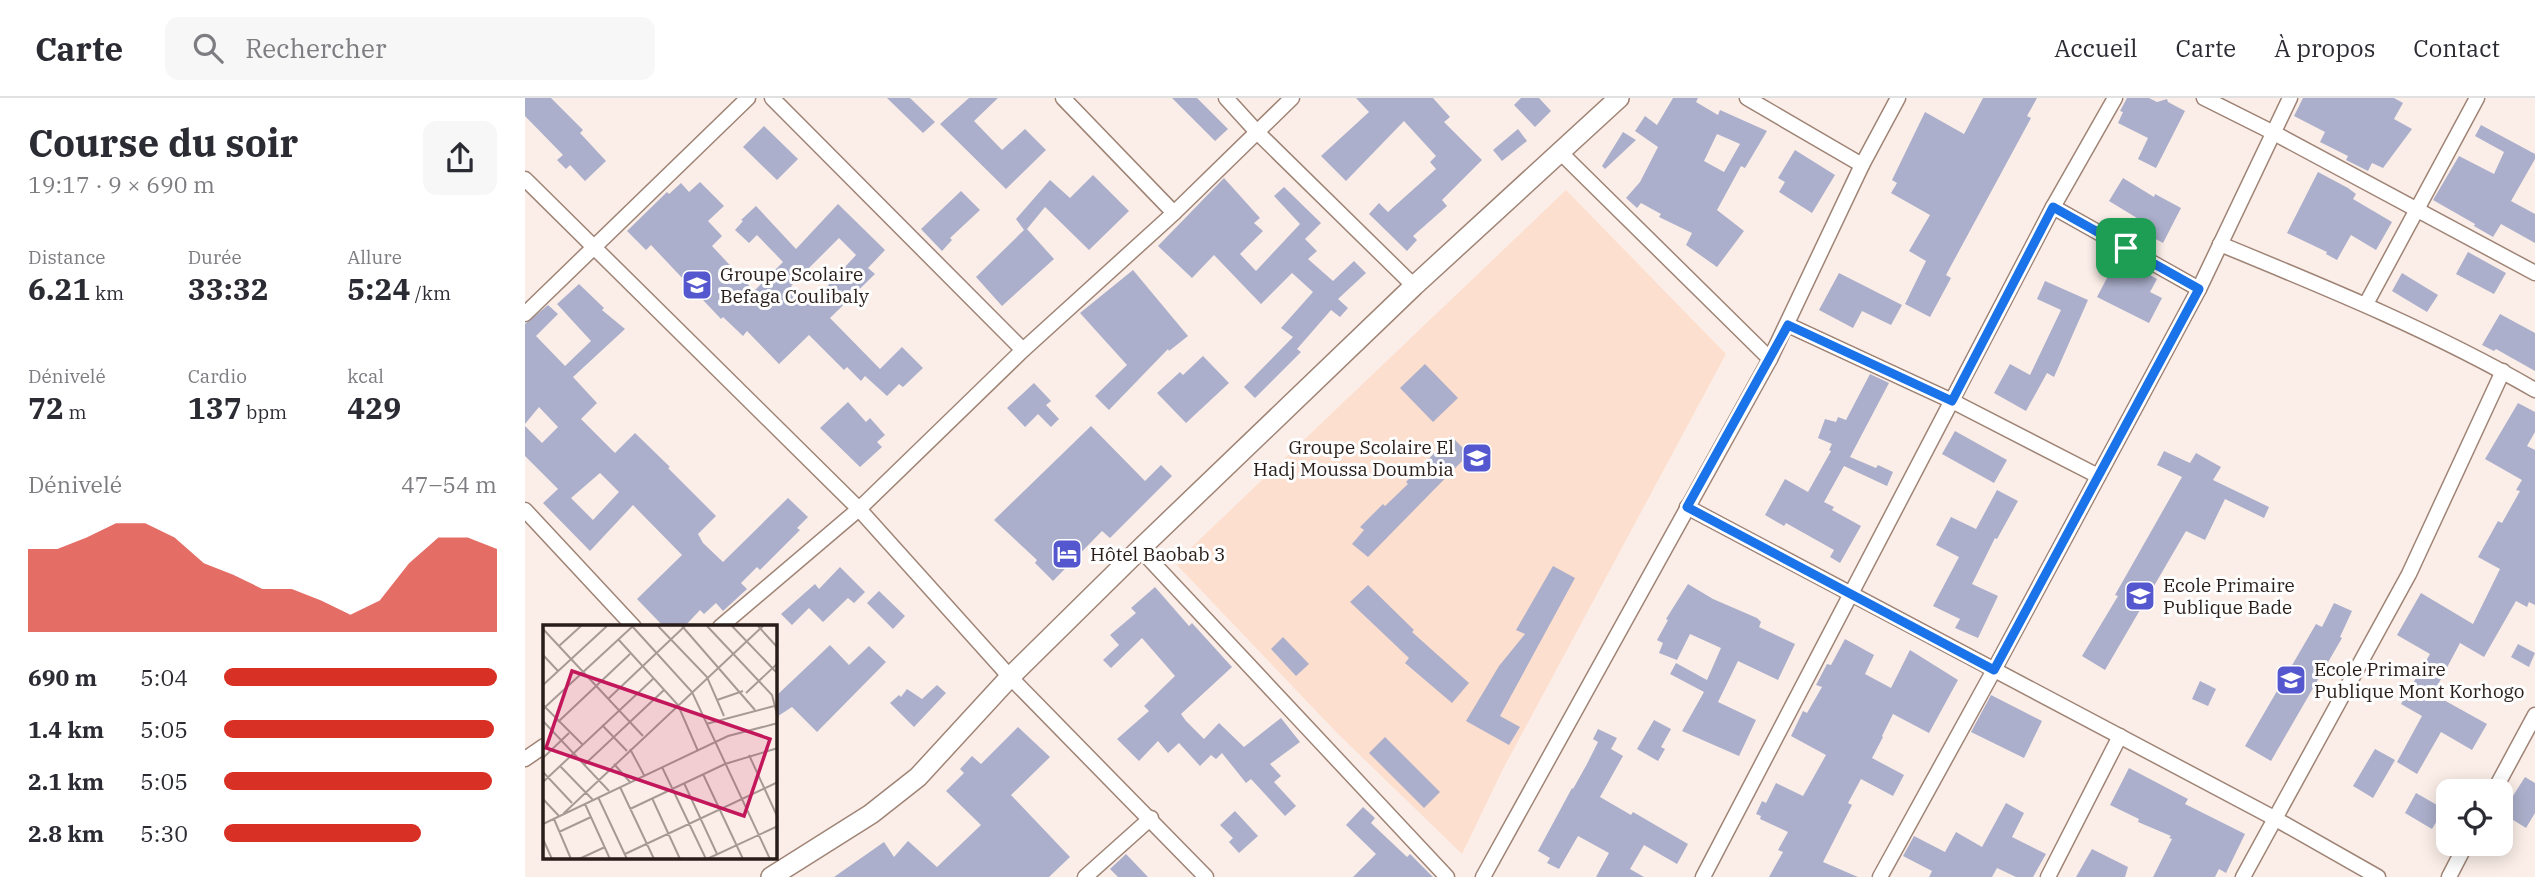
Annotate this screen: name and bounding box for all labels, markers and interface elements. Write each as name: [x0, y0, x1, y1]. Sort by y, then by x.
search box: [165, 17, 655, 80]
text: Carte: [35, 27, 123, 70]
icon: search: [189, 29, 227, 67]
text: Rechercher: [245, 31, 386, 65]
text: Accueil: [2054, 32, 2138, 64]
text: Carte: [2176, 32, 2236, 64]
text: À propos: [2274, 32, 2375, 64]
text: Contact: [2413, 32, 2500, 64]
text: Course du soir: [28, 118, 298, 167]
button: share: [423, 121, 497, 195]
text: 19:17 · 9 × 690 m: [28, 169, 215, 199]
pin: [2096, 218, 2156, 278]
icon: arrive: [2107, 229, 2145, 267]
text: Distance: [28, 245, 106, 269]
text: Durée: [188, 245, 242, 269]
text: Allure: [347, 245, 402, 269]
place label: Groupe Scolaire Befaga Coulibaly: [720, 262, 870, 308]
school or university icon: Groupe Scolaire Befaga Coulibaly: [680, 268, 714, 302]
text: 6.21: [28, 269, 90, 308]
text: 33:32: [188, 269, 269, 308]
text: 5:24: [347, 269, 410, 308]
text: km: [90, 281, 124, 305]
text: /km: [410, 281, 451, 305]
text: Dénivelé: [28, 364, 106, 388]
text: Cardio: [188, 364, 247, 388]
text: kcal: [347, 364, 384, 388]
text: 72: [28, 388, 64, 427]
text: 137: [188, 388, 242, 427]
text: 429: [347, 388, 401, 427]
text: m: [64, 400, 87, 424]
text: bpm: [242, 400, 287, 424]
place label: Groupe Scolaire El Hadj Moussa Doumbia: [1253, 435, 1454, 481]
school or university icon: Groupe Scolaire El Hadj Moussa Doumbia: [1460, 441, 1494, 475]
text: Dénivelé: [28, 469, 122, 499]
text: 47–54 m: [401, 469, 497, 499]
hotel icon: Hôtel Baobab 3: [1050, 537, 1084, 571]
place label: Hôtel Baobab 3: [1090, 542, 1225, 566]
place label: Ecole Primaire Publique Bade: [2163, 573, 2295, 619]
school or university icon: Ecole Primaire Publique Bade: [2123, 579, 2157, 613]
inset map: [543, 625, 777, 860]
place label: Ecole Primaire Publique Mont Korhogo: [2314, 657, 2525, 703]
text: 690 m: [28, 662, 97, 692]
text: 5:04: [140, 662, 188, 692]
school or university icon: Ecole Primaire Publique Mont Korhogo: [2274, 663, 2308, 697]
text: 1.4 km: [28, 714, 104, 744]
text: 5:05: [140, 714, 188, 744]
text: 2.1 km: [28, 766, 104, 796]
text: 5:05: [140, 766, 188, 796]
map controls: [2436, 779, 2513, 856]
button: locate: [2436, 779, 2513, 856]
text: 2.8 km: [28, 818, 104, 848]
text: 5:30: [140, 818, 188, 848]

